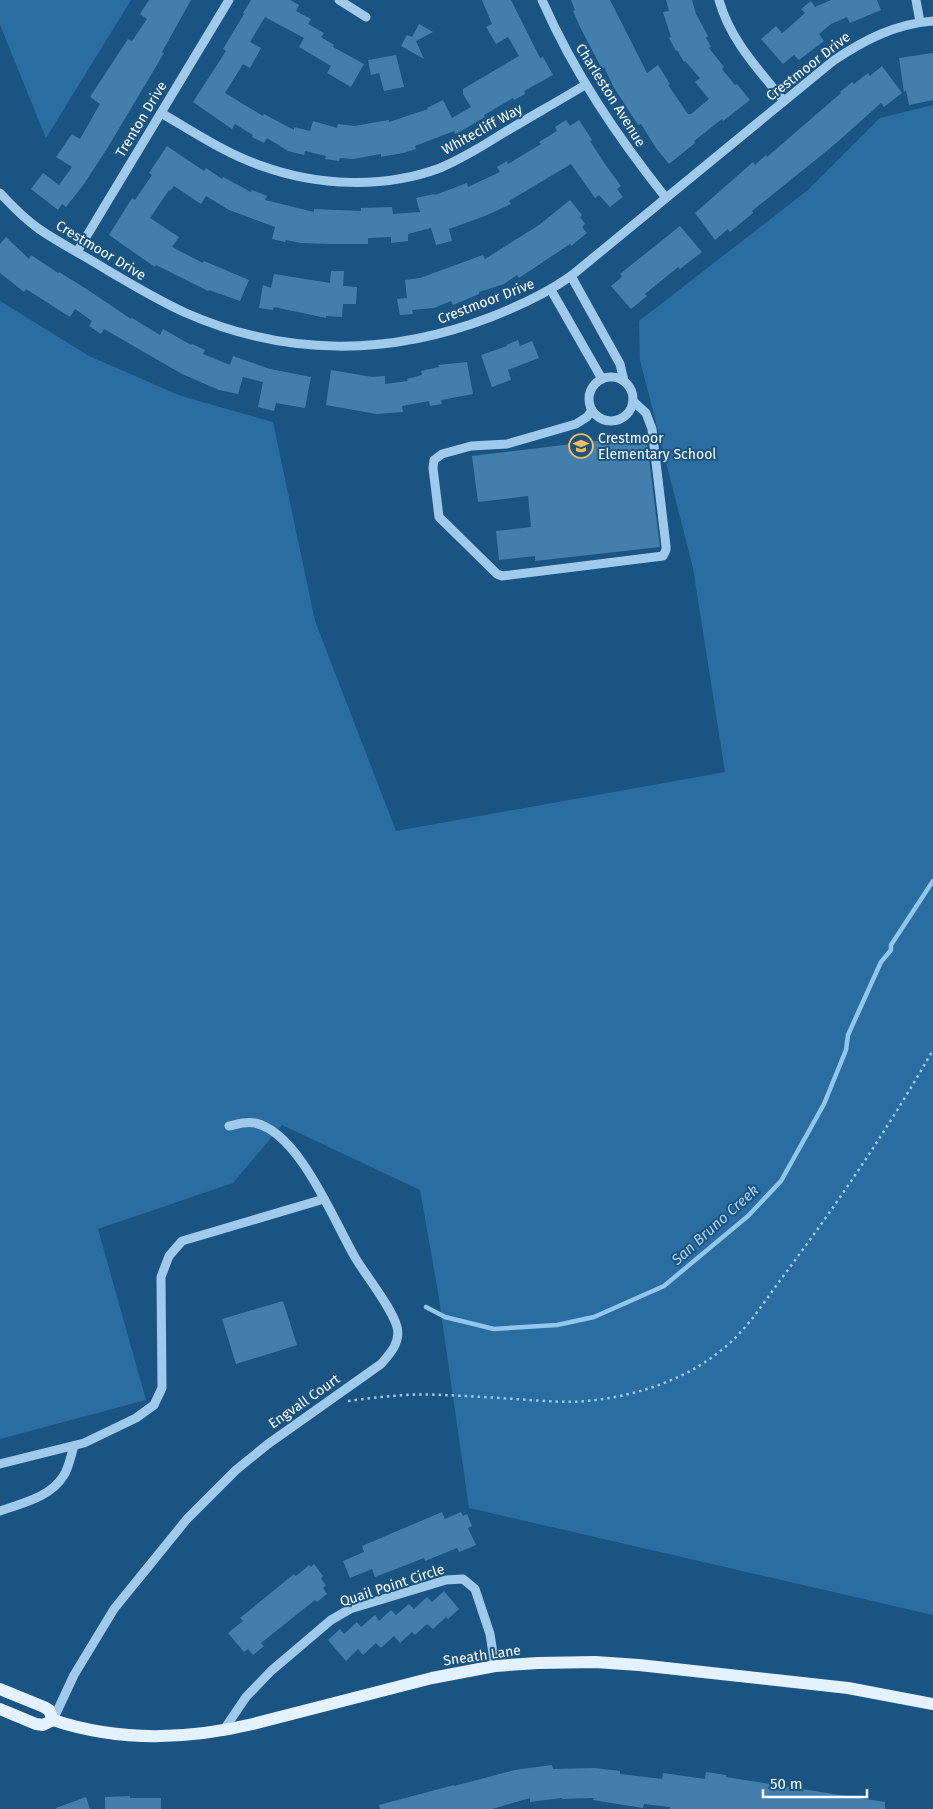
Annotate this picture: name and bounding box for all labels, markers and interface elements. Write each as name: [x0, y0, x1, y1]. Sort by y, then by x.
street label: Crestmoor Drive: [763, 28, 854, 105]
street label: Charleston Avenue: [572, 41, 649, 150]
street label: Trenton Drive: [112, 78, 171, 160]
street label: Whitecliff Way: [439, 100, 526, 159]
street label: Crestmoor Drive: [53, 217, 149, 284]
street label: Crestmoor Drive: [435, 275, 537, 328]
place label: Crestmoor Elementary School: [598, 430, 716, 463]
school or university icon: Crestmoor Elementary School: [568, 433, 594, 459]
water label: San Bruno Creek: [667, 1181, 762, 1269]
street label: Engvall Court: [265, 1370, 344, 1432]
street label: Quail Point Circle: [338, 1561, 447, 1610]
street label: Sneath Lane: [442, 1642, 522, 1669]
scale bar: [763, 1766, 867, 1798]
text: 50 m: [770, 1775, 803, 1793]

